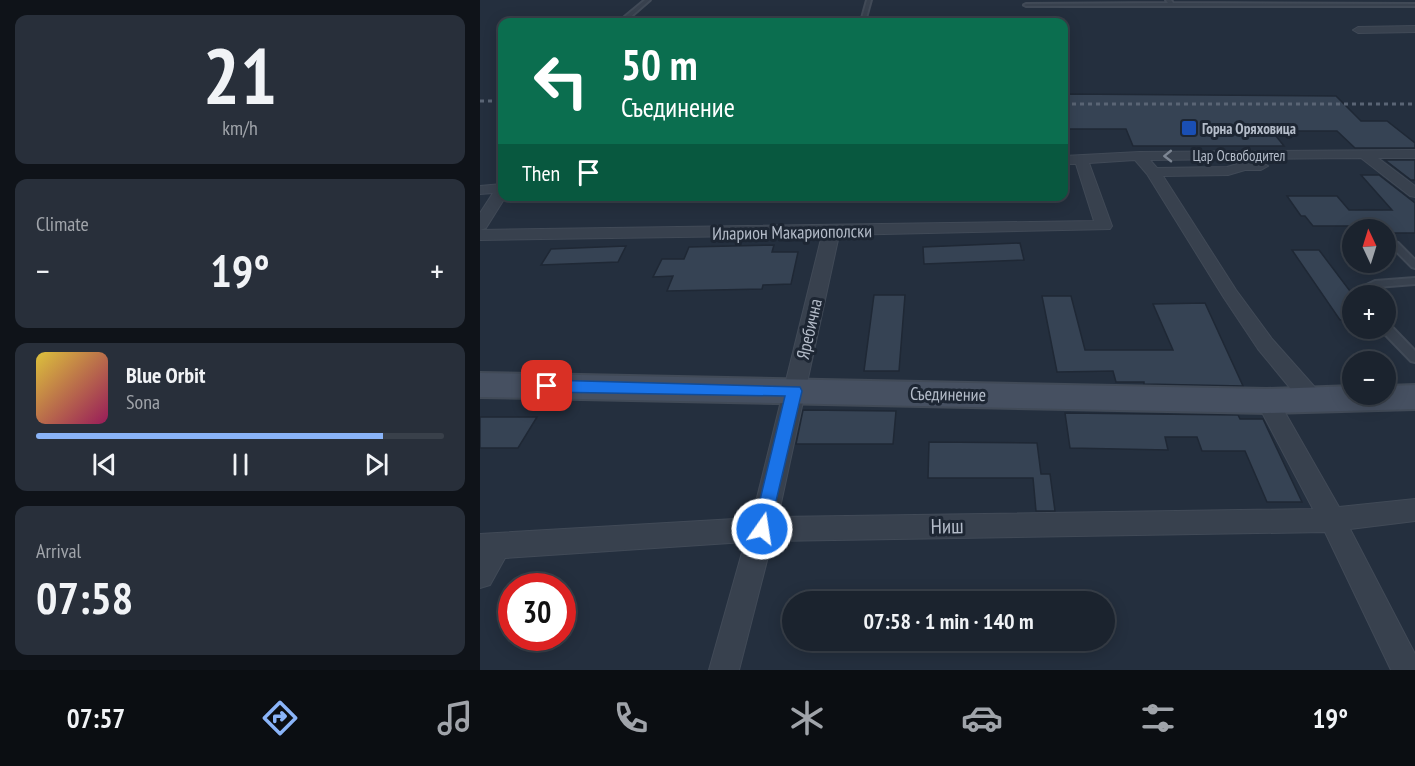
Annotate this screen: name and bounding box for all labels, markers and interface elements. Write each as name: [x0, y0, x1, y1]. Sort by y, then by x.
text: 21: [203, 25, 277, 126]
text: 50 m: [621, 37, 698, 92]
icon: left: [522, 42, 600, 120]
text: Съединение: [621, 90, 735, 124]
text: km/h: [222, 115, 258, 141]
marker: Горна Оряховица: [1180, 119, 1198, 137]
place label: Горна Оряховица: [1202, 119, 1296, 138]
street label: Цар Освободител: [1193, 146, 1285, 165]
one-way arrow: [1163, 150, 1172, 162]
icon: arrive: [572, 156, 605, 189]
text: Then: [522, 159, 560, 187]
text: Climate: [36, 211, 89, 237]
street label: Иларион Макариополски: [712, 219, 872, 245]
north arrow: [1342, 219, 1396, 273]
map controls: [1342, 219, 1396, 405]
text: 19°: [210, 241, 270, 299]
text: −: [36, 249, 50, 292]
text: +: [430, 249, 444, 292]
button: +: [1342, 285, 1396, 339]
street label: Яребична: [791, 297, 827, 361]
button: −: [1342, 351, 1396, 405]
pin: [521, 360, 572, 411]
text: Blue Orbit: [126, 361, 205, 389]
icon: arrive: [530, 369, 563, 402]
street label: Съединение: [910, 382, 986, 406]
text: Sona: [126, 389, 160, 415]
icon: previous: [88, 448, 121, 481]
icon: pause: [224, 448, 257, 481]
icon: next: [360, 448, 393, 481]
position arrow: [730, 497, 794, 561]
street label: Ниш: [930, 512, 964, 540]
text: Arrival: [36, 538, 81, 564]
text: 07:58: [36, 568, 133, 626]
speed limit sign: 30: [498, 573, 576, 651]
text: 07:58 · 1 min · 140 m: [863, 607, 1034, 635]
icon: directions: [259, 697, 301, 739]
icon: music: [434, 697, 476, 739]
icon: phone: [610, 697, 652, 739]
icon: climate: [786, 697, 828, 739]
icon: car: [961, 697, 1003, 739]
icon: filters: [1137, 697, 1179, 739]
text: 07:57: [67, 701, 125, 735]
text: 19°: [1312, 701, 1348, 735]

